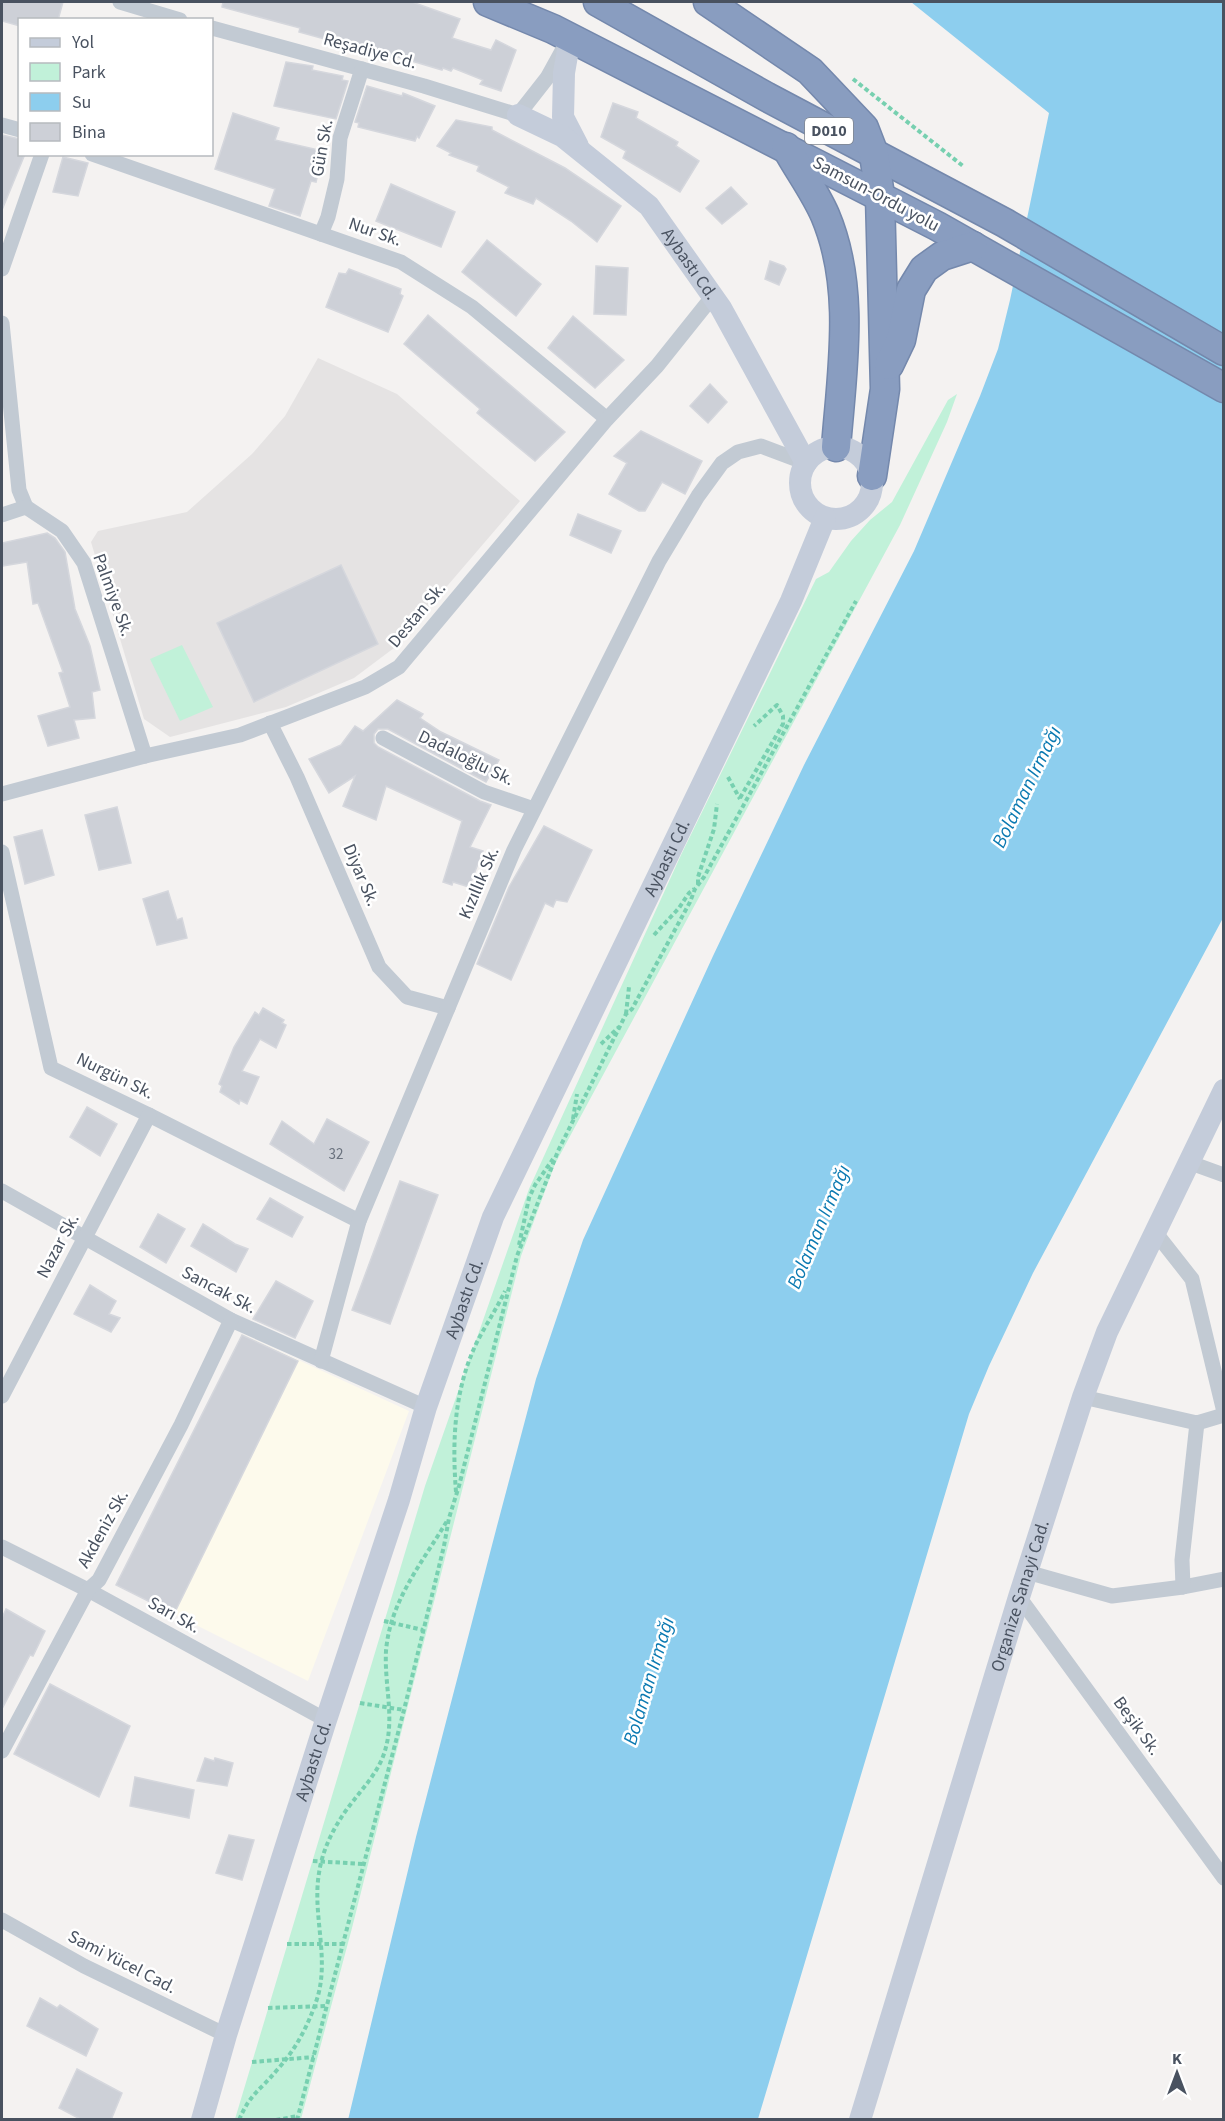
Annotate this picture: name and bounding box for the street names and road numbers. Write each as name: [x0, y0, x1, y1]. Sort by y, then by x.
street label: Reşadiye Cd.: [321, 27, 419, 75]
street label: Gün Sk.: [305, 117, 339, 179]
road number: D010: [805, 118, 853, 144]
street label: Samsun-Ordu yolu: [808, 150, 944, 238]
street label: Nur Sk.: [345, 211, 405, 253]
street label: Aybastı Cd.: [656, 223, 724, 305]
street label: Palmiye Sk.: [86, 550, 140, 640]
street label: Destan Sk.: [382, 577, 452, 653]
street label: Dadaloğlu Sk.: [414, 724, 518, 792]
street label: Aybastı Cd.: [637, 815, 696, 901]
street label: Diyar Sk.: [337, 840, 385, 910]
street label: Kızıllık Sk.: [453, 843, 505, 923]
street label: Nurgün Sk.: [72, 1047, 158, 1105]
street label: Nazar Sk.: [31, 1209, 85, 1283]
street label: Aybastı Cd.: [439, 1256, 490, 1342]
street label: Sancak Sk.: [177, 1260, 261, 1320]
street label: Akdeniz Sk.: [71, 1485, 135, 1573]
street label: Organize Sanayi Cad.: [984, 1517, 1055, 1675]
street label: Sarı Sk.: [143, 1590, 205, 1640]
street label: Beşik Sk.: [1107, 1691, 1167, 1761]
street label: Aybastı Cd.: [289, 1717, 338, 1804]
street label: Sami Yücel Cad.: [64, 1924, 180, 2000]

